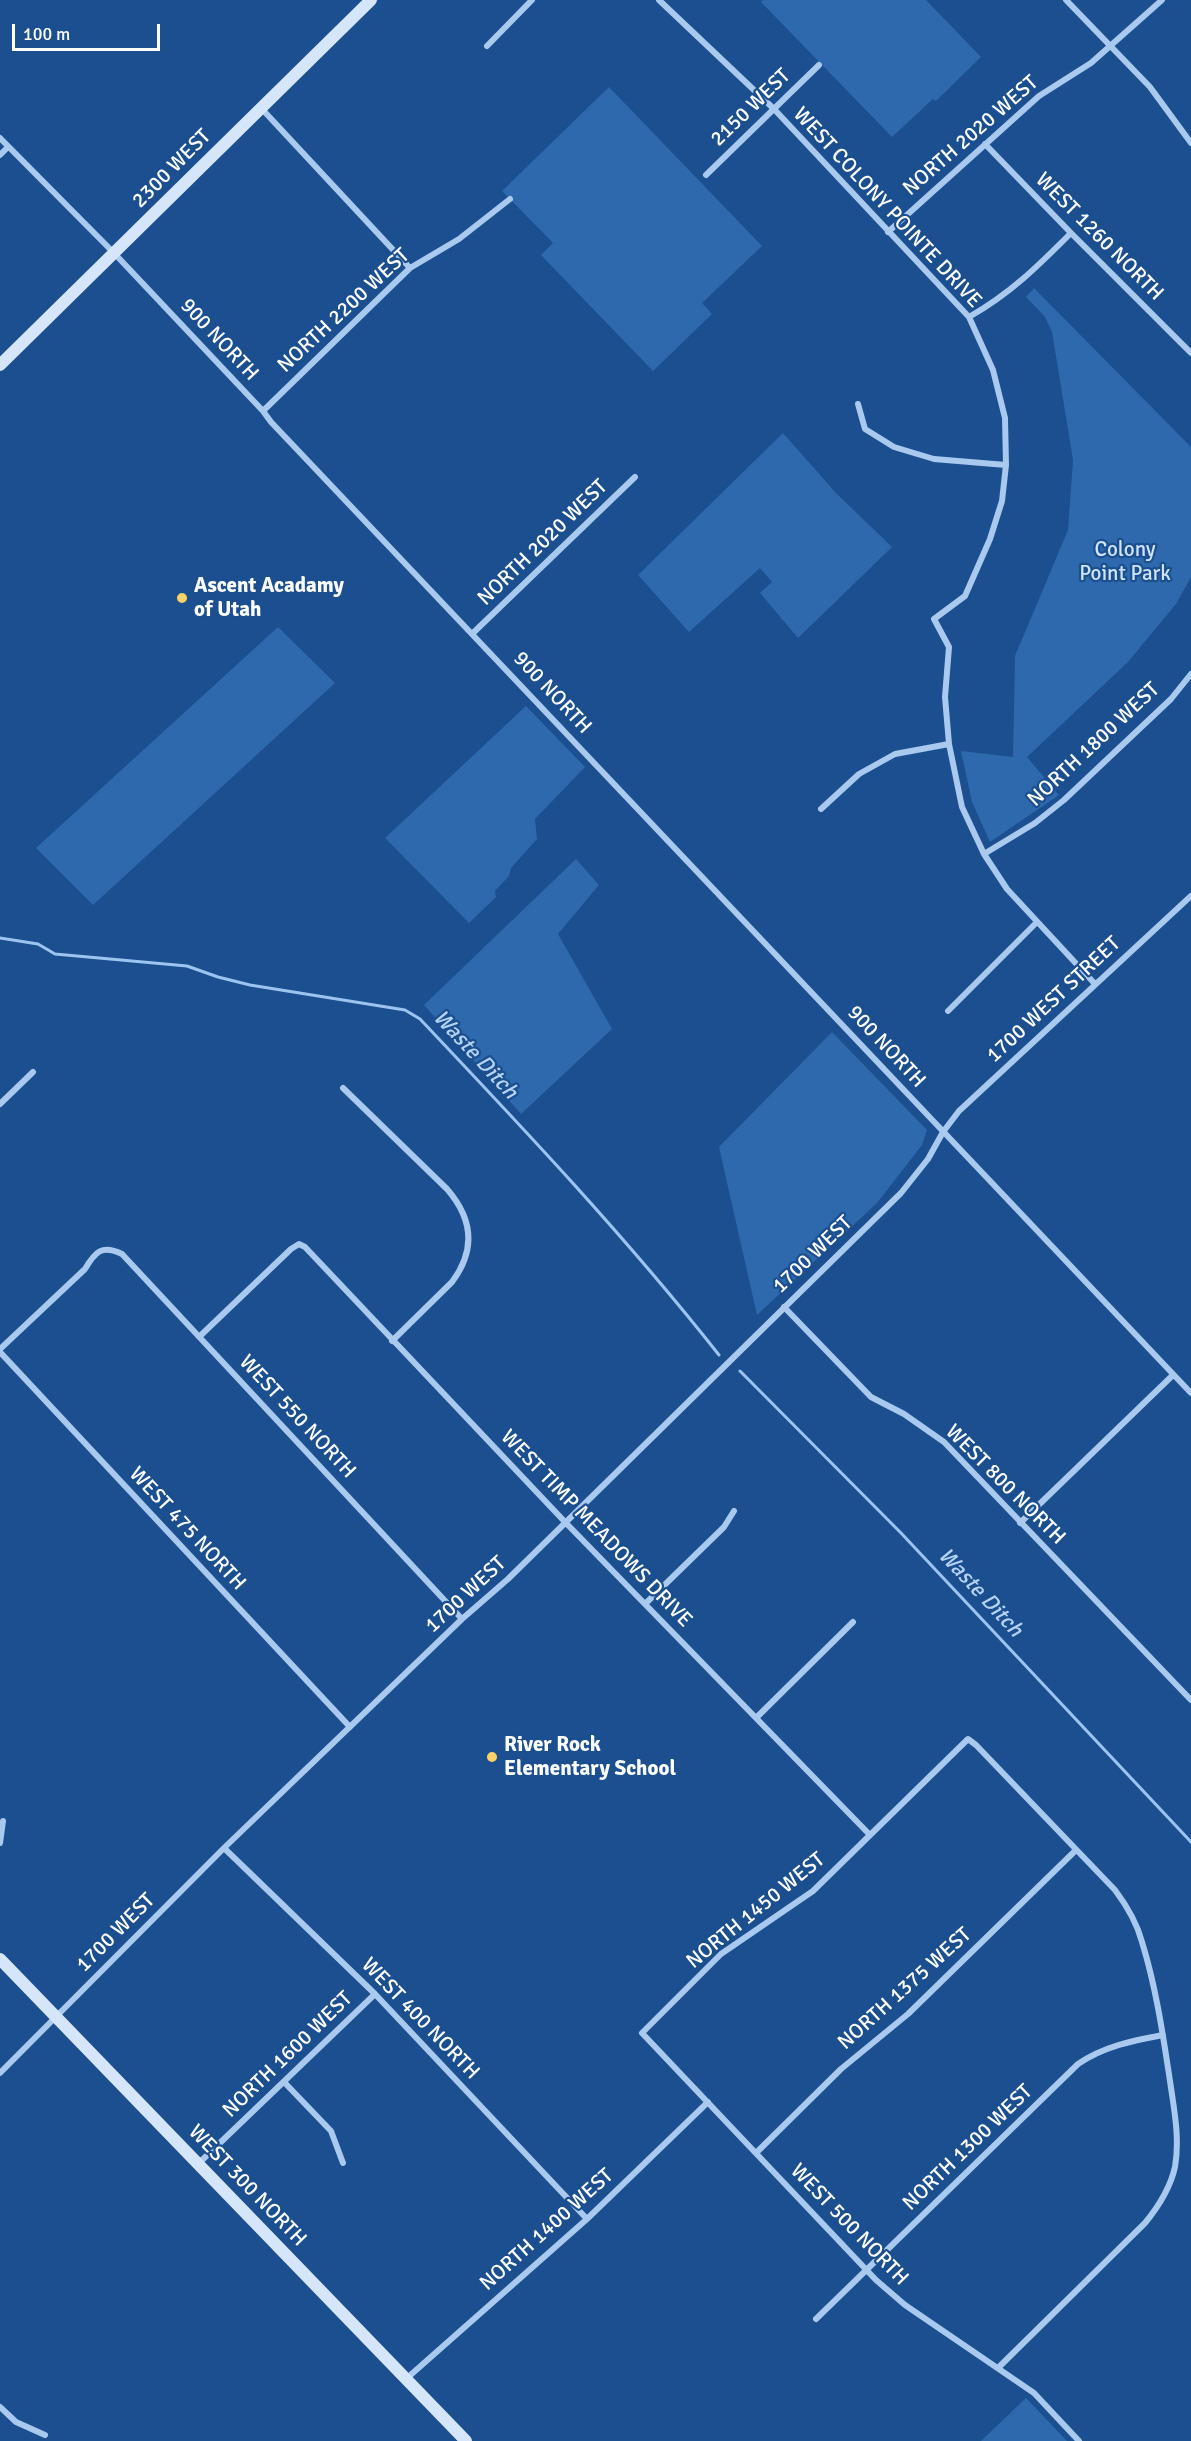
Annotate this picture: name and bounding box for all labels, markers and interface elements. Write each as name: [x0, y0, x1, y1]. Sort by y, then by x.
scale bar: [15, 12, 164, 50]
text: 100 m: [23, 23, 70, 45]
street label: 2150 WEST: [706, 64, 796, 152]
street label: NORTH 2020 WEST: [898, 70, 1044, 202]
street label: WEST COLONY POINTE DRIVE: [787, 102, 987, 314]
street label: 2300 WEST: [127, 124, 217, 214]
street label: WEST 1260 NORTH: [1030, 168, 1168, 306]
street label: NORTH 2200 WEST: [273, 244, 415, 378]
street label: 900 NORTH: [174, 294, 264, 386]
street label: NORTH 2020 WEST: [473, 475, 613, 611]
park label: Colony Point Park: [1079, 537, 1171, 587]
place label: Ascent Acadamy of Utah: [194, 573, 344, 623]
marker: Ascent Acadamy of Utah: [175, 591, 189, 605]
street label: 900 NORTH: [507, 647, 597, 739]
street label: NORTH 1800 WEST: [1023, 678, 1165, 812]
street label: 1700 WEST STREET: [982, 931, 1126, 1069]
street label: 900 NORTH: [841, 1001, 931, 1093]
water label: Waste Ditch: [427, 1005, 523, 1105]
street label: 1700 WEST: [768, 1211, 858, 1299]
street label: WEST 550 NORTH: [233, 1350, 361, 1484]
street label: WEST 800 NORTH: [940, 1420, 1070, 1550]
street label: WEST TIMP MEADOWS DRIVE: [495, 1425, 697, 1633]
street label: WEST 475 NORTH: [123, 1462, 251, 1596]
water label: Waste Ditch: [932, 1543, 1028, 1643]
street label: 1700 WEST: [420, 1551, 512, 1639]
place label: River Rock Elementary School: [504, 1732, 676, 1782]
marker: River Rock Elementary School: [485, 1750, 499, 1764]
street label: NORTH 1450 WEST: [682, 1847, 830, 1975]
street label: 1700 WEST: [71, 1888, 161, 1978]
street label: NORTH 1375 WEST: [833, 1923, 977, 2055]
street label: WEST 400 NORTH: [356, 1953, 484, 2085]
street label: NORTH 1600 WEST: [218, 1987, 358, 2123]
street label: NORTH 1300 WEST: [898, 2080, 1038, 2216]
street label: WEST 300 NORTH: [183, 2120, 311, 2252]
street label: WEST 500 NORTH: [785, 2159, 913, 2291]
street label: NORTH 1400 WEST: [475, 2164, 619, 2296]

